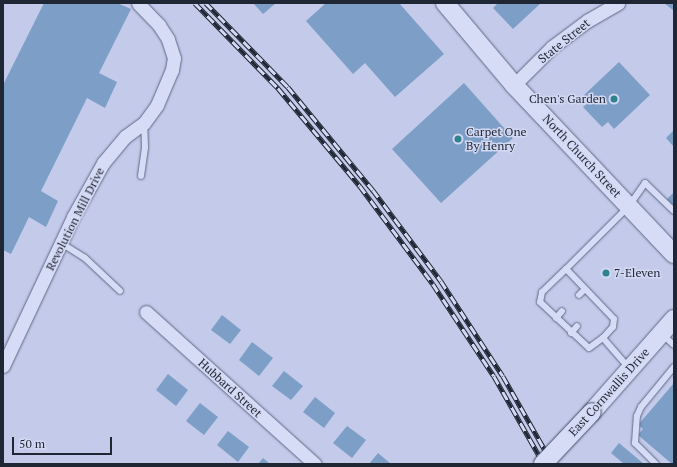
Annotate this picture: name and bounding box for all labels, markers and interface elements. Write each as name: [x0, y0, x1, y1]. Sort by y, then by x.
street label: State Street: [535, 16, 593, 66]
place label: Chen's Garden: [529, 92, 606, 106]
marker: Chen's Garden: [609, 94, 619, 104]
street label: North Church Street: [540, 111, 624, 201]
place label: Carpet One By Henry: [466, 125, 527, 153]
marker: Carpet One By Henry: [453, 134, 463, 144]
street label: Revolution Mill Drive: [43, 165, 107, 273]
place label: 7-Eleven: [614, 266, 660, 280]
marker: 7-Eleven: [601, 268, 611, 278]
street label: East Cornwallis Drive: [566, 345, 652, 439]
street label: Hubbard Street: [195, 356, 265, 420]
scale bar: [14, 429, 114, 455]
text: 50 m: [19, 436, 45, 451]

